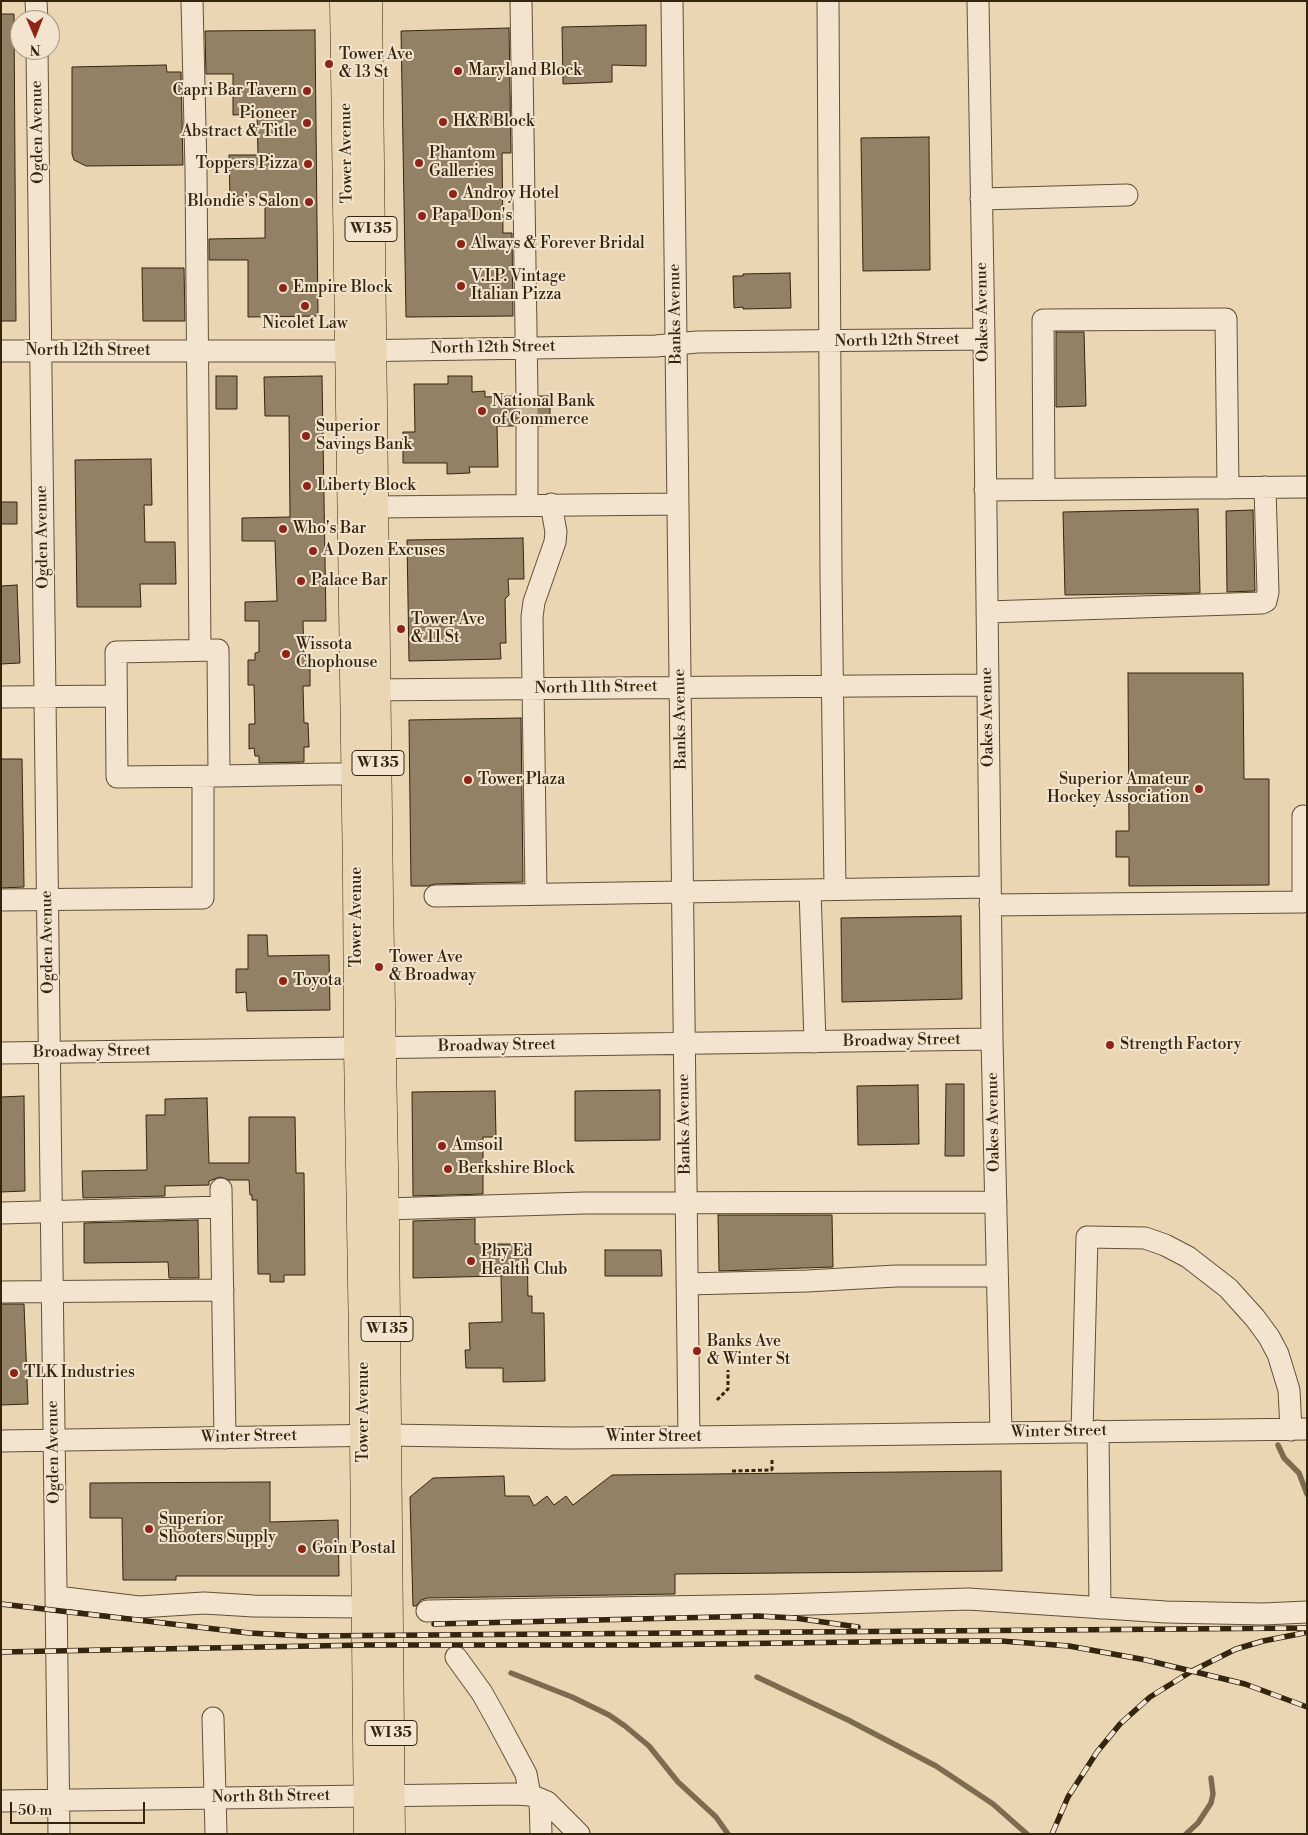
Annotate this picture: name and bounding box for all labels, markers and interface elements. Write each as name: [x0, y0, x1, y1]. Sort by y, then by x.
north arrow: [10, 10, 60, 60]
text: N: [30, 40, 41, 58]
place label: Tower Ave & 13 St: [339, 45, 413, 83]
marker: Tower Ave & 13 St: [323, 58, 335, 70]
place label: Maryland Block: [468, 61, 582, 81]
marker: Maryland Block: [452, 65, 464, 77]
street label: Ogden Avenue: [27, 80, 49, 184]
place label: Capri Bar Tavern: [173, 81, 297, 101]
marker: Capri Bar Tavern: [301, 85, 313, 97]
street label: Tower Avenue: [337, 103, 357, 203]
place label: Pioneer Abstract & Title: [181, 104, 297, 142]
place label: H&R Block: [453, 112, 534, 132]
marker: H&R Block: [437, 116, 449, 128]
marker: Pioneer Abstract & Title: [301, 117, 313, 129]
place label: Phantom Galleries: [429, 144, 496, 182]
place label: Toppers Pizza: [196, 154, 298, 174]
marker: Phantom Galleries: [413, 157, 425, 169]
marker: Toppers Pizza: [302, 158, 314, 170]
place label: Androy Hotel: [463, 184, 559, 204]
marker: Androy Hotel: [447, 188, 459, 200]
place label: Blondie's Salon: [188, 192, 299, 212]
marker: Blondie's Salon: [303, 196, 315, 208]
place label: Papa Don's: [432, 206, 512, 226]
marker: Papa Don's: [416, 210, 428, 222]
road number: WI 35: [345, 216, 397, 242]
place label: Always & Forever Bridal: [471, 234, 645, 254]
marker: Always & Forever Bridal: [455, 238, 467, 250]
street label: Oakes Avenue: [973, 262, 993, 362]
street label: Banks Avenue: [666, 263, 686, 365]
place label: V.I.P. Vintage Italian Pizza: [471, 267, 566, 305]
place label: Empire Block: [293, 278, 392, 298]
marker: V.I.P. Vintage Italian Pizza: [455, 280, 467, 292]
marker: Empire Block: [277, 282, 289, 294]
marker: Nicolet Law: [299, 300, 311, 312]
place label: Nicolet Law: [262, 314, 348, 334]
street label: North 12th Street: [834, 330, 960, 352]
street label: North 12th Street: [430, 337, 556, 359]
street label: North 12th Street: [25, 341, 151, 361]
place label: National Bank of Commerce: [492, 392, 595, 430]
marker: National Bank of Commerce: [476, 405, 488, 417]
place label: Superior Savings Bank: [316, 417, 412, 455]
marker: Superior Savings Bank: [300, 430, 312, 442]
place label: Liberty Block: [317, 476, 416, 496]
marker: Liberty Block: [301, 480, 313, 492]
street label: Ogden Avenue: [32, 485, 54, 589]
place label: Who's Bar: [293, 519, 366, 539]
marker: Who's Bar: [277, 523, 289, 535]
place label: A Dozen Excuses: [323, 541, 445, 561]
marker: A Dozen Excuses: [307, 545, 319, 557]
place label: Palace Bar: [311, 571, 388, 591]
marker: Palace Bar: [295, 575, 307, 587]
place label: Tower Ave & 11 St: [411, 610, 485, 648]
marker: Tower Ave & 11 St: [395, 623, 407, 635]
place label: Wissota Chophouse: [296, 635, 378, 673]
marker: Wissota Chophouse: [280, 648, 292, 660]
street label: Oakes Avenue: [978, 667, 998, 767]
street label: Banks Avenue: [671, 668, 691, 770]
street label: North 11th Street: [534, 677, 658, 699]
road number: WI 35: [352, 750, 404, 776]
place label: Tower Plaza: [478, 770, 565, 790]
place label: Superior Amateur Hockey Association: [1047, 770, 1189, 808]
marker: Tower Plaza: [462, 774, 474, 786]
marker: Superior Amateur Hockey Association: [1193, 783, 1205, 795]
street label: Tower Avenue: [347, 867, 367, 967]
street label: Ogden Avenue: [37, 890, 59, 994]
place label: Tower Ave & Broadway: [389, 948, 476, 986]
marker: Tower Ave & Broadway: [373, 961, 385, 973]
place label: Toyota: [293, 971, 342, 991]
marker: Toyota: [277, 975, 289, 987]
street label: Broadway Street: [843, 1030, 961, 1052]
street label: Broadway Street: [438, 1035, 556, 1057]
place label: Strength Factory: [1120, 1035, 1242, 1055]
marker: Strength Factory: [1104, 1039, 1116, 1051]
street label: Broadway Street: [33, 1041, 151, 1063]
street label: Oakes Avenue: [984, 1072, 1004, 1172]
street label: Banks Avenue: [675, 1073, 695, 1175]
place label: Amsoil: [452, 1136, 503, 1156]
marker: Amsoil: [436, 1140, 448, 1152]
place label: Berkshire Block: [458, 1159, 574, 1179]
marker: Berkshire Block: [442, 1163, 454, 1175]
place label: Phy Ed Health Club: [481, 1242, 567, 1280]
marker: Phy Ed Health Club: [465, 1255, 477, 1267]
road number: WI 35: [361, 1316, 413, 1342]
place label: Banks Ave & Winter St: [707, 1332, 791, 1370]
marker: Banks Ave & Winter St: [691, 1345, 703, 1357]
street label: Tower Avenue: [354, 1362, 374, 1462]
place label: TLK Industries: [24, 1363, 135, 1383]
marker: TLK Industries: [8, 1367, 20, 1379]
street label: Ogden Avenue: [43, 1400, 65, 1504]
street label: Winter Street: [1011, 1422, 1107, 1442]
street label: Winter Street: [201, 1427, 297, 1447]
street label: Winter Street: [606, 1427, 702, 1447]
place label: Superior Shooters Supply: [159, 1510, 276, 1548]
marker: Superior Shooters Supply: [143, 1523, 155, 1535]
place label: Goin Postal: [312, 1539, 396, 1559]
marker: Goin Postal: [296, 1543, 308, 1555]
road number: WI 35: [365, 1720, 417, 1746]
street label: North 8th Street: [211, 1786, 331, 1808]
scale bar: [12, 1792, 148, 1824]
text: 50 m: [18, 1801, 52, 1820]

